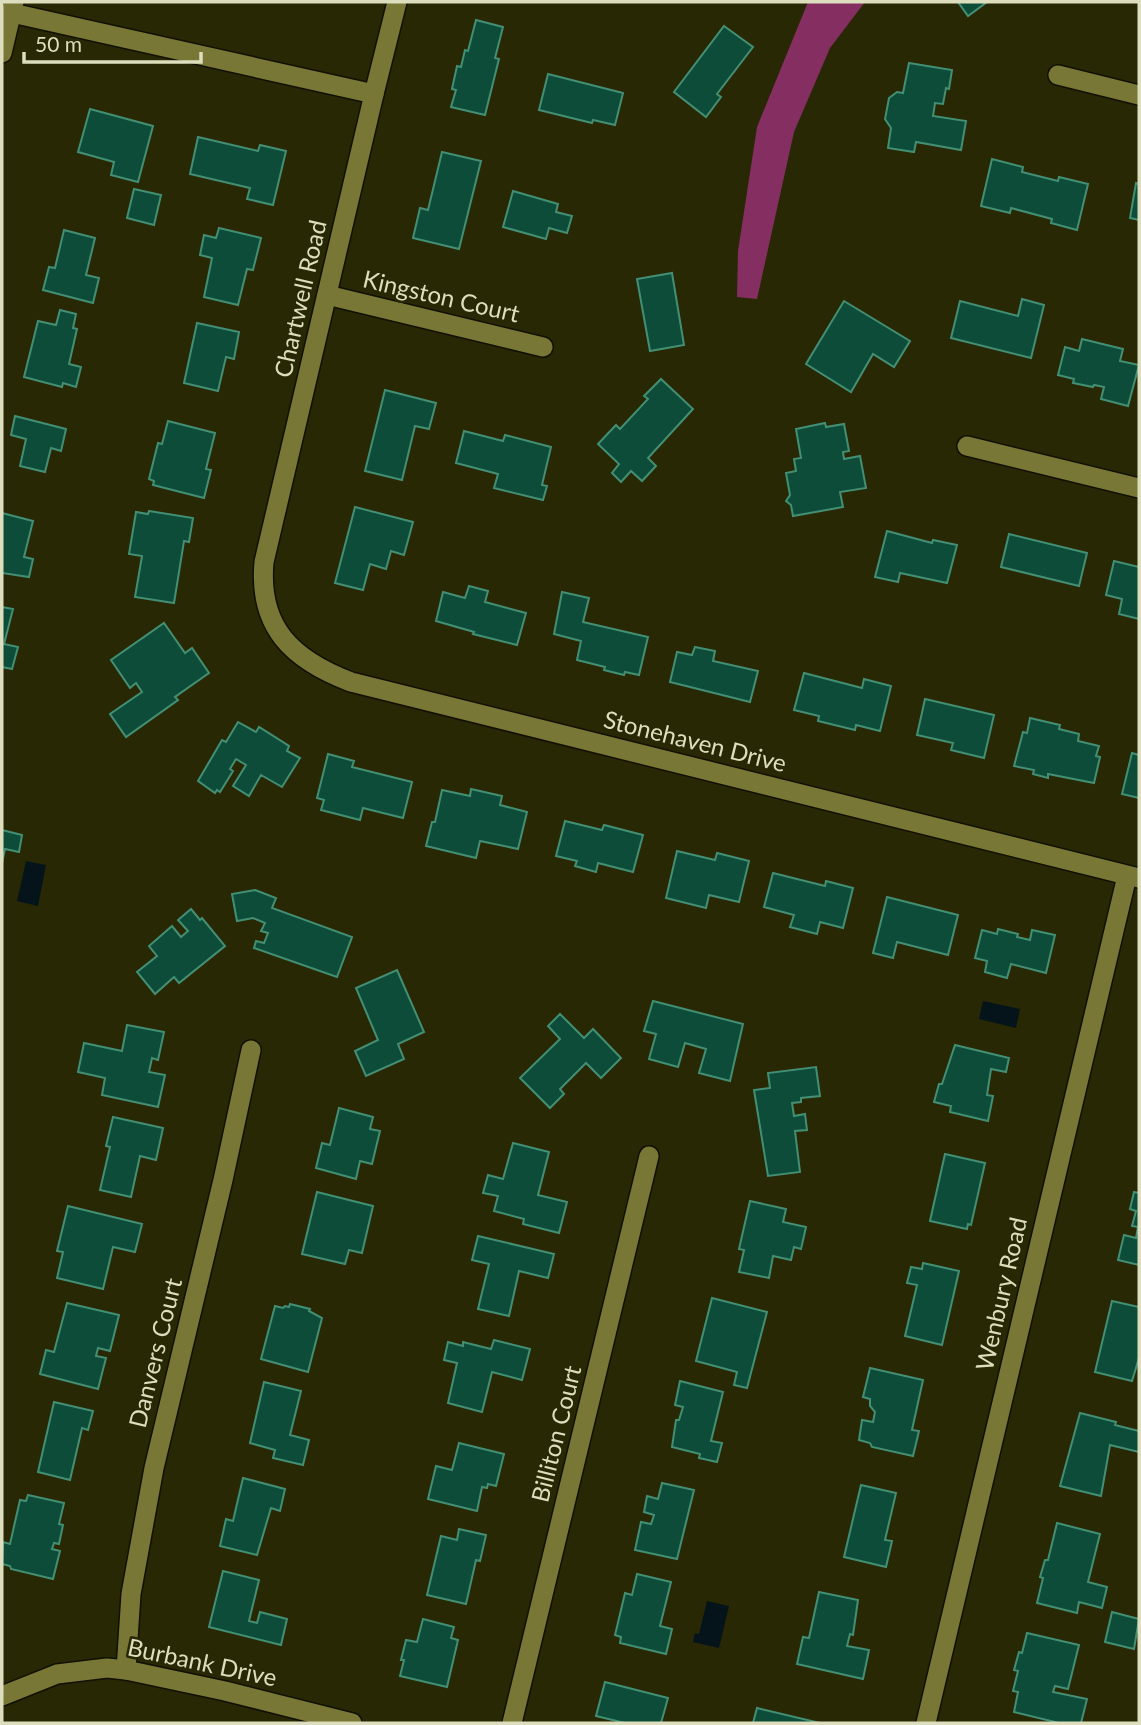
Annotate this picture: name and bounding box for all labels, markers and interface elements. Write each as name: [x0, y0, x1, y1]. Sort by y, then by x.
scale bar: [24, 21, 201, 65]
text: 50 m: [35, 31, 82, 56]
street label: Chartwell Road: [267, 217, 332, 380]
street label: Kingston Court: [360, 263, 523, 328]
street label: Stonehaven Drive: [601, 704, 790, 777]
street label: Wenbury Road: [969, 1214, 1032, 1373]
street label: Danvers Court: [122, 1275, 187, 1430]
street label: Billiton Court: [525, 1362, 587, 1505]
street label: Burbank Drive: [125, 1632, 280, 1691]

